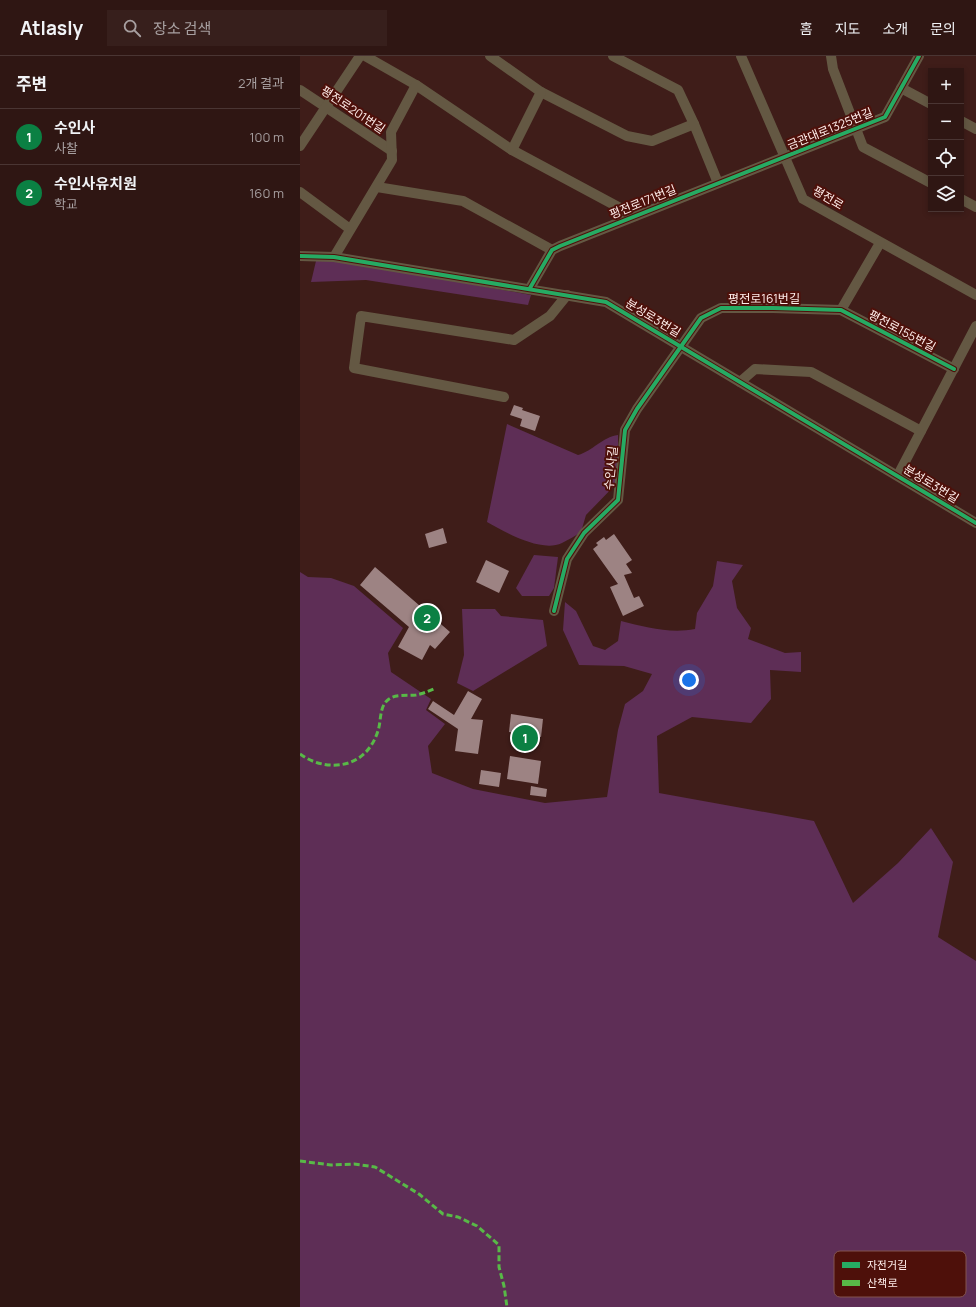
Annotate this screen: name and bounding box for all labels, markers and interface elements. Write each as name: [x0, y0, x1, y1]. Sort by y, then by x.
search box: [107, 10, 387, 46]
text: Atlasly: [20, 15, 83, 41]
icon: search: [121, 17, 143, 39]
text: 장소 검색: [153, 18, 211, 39]
text: 홈: [800, 19, 813, 38]
text: 지도: [835, 19, 860, 38]
text: 소개: [882, 19, 908, 38]
text: 문의: [930, 19, 956, 38]
map controls: [928, 68, 964, 212]
button: +: [928, 68, 964, 104]
text: 주변: [16, 72, 47, 95]
text: 2개 결과: [238, 74, 284, 92]
street label: 평전로201번길: [318, 82, 389, 137]
street label: 금관대로1325번길: [784, 104, 875, 154]
button: −: [928, 104, 964, 140]
text: 수인사: [54, 117, 95, 138]
text: 1: [26, 128, 32, 146]
text: 100 m: [249, 128, 284, 146]
text: 사찰: [54, 139, 78, 157]
button: locate: [928, 140, 964, 176]
text: 수인사유치원: [54, 173, 137, 194]
button: layers: [928, 176, 964, 212]
street label: 평전로171번길: [607, 180, 679, 223]
street label: 평전로: [810, 182, 847, 213]
text: 2: [25, 184, 33, 202]
text: 160 m: [249, 184, 284, 202]
text: 학교: [54, 195, 78, 213]
street label: 평전로161번길: [728, 290, 800, 307]
street label: 분성로3번길: [622, 294, 684, 341]
street label: 평전로155번길: [866, 306, 939, 355]
street label: 수인사길: [600, 445, 621, 491]
street label: 분성로3번길: [900, 460, 962, 507]
pin: 2: [414, 603, 440, 633]
your location: [679, 670, 699, 690]
pin: 1: [512, 723, 538, 753]
legend: [834, 1251, 966, 1297]
text: 자전거길: [867, 1257, 907, 1272]
text: 산책로: [867, 1275, 897, 1290]

